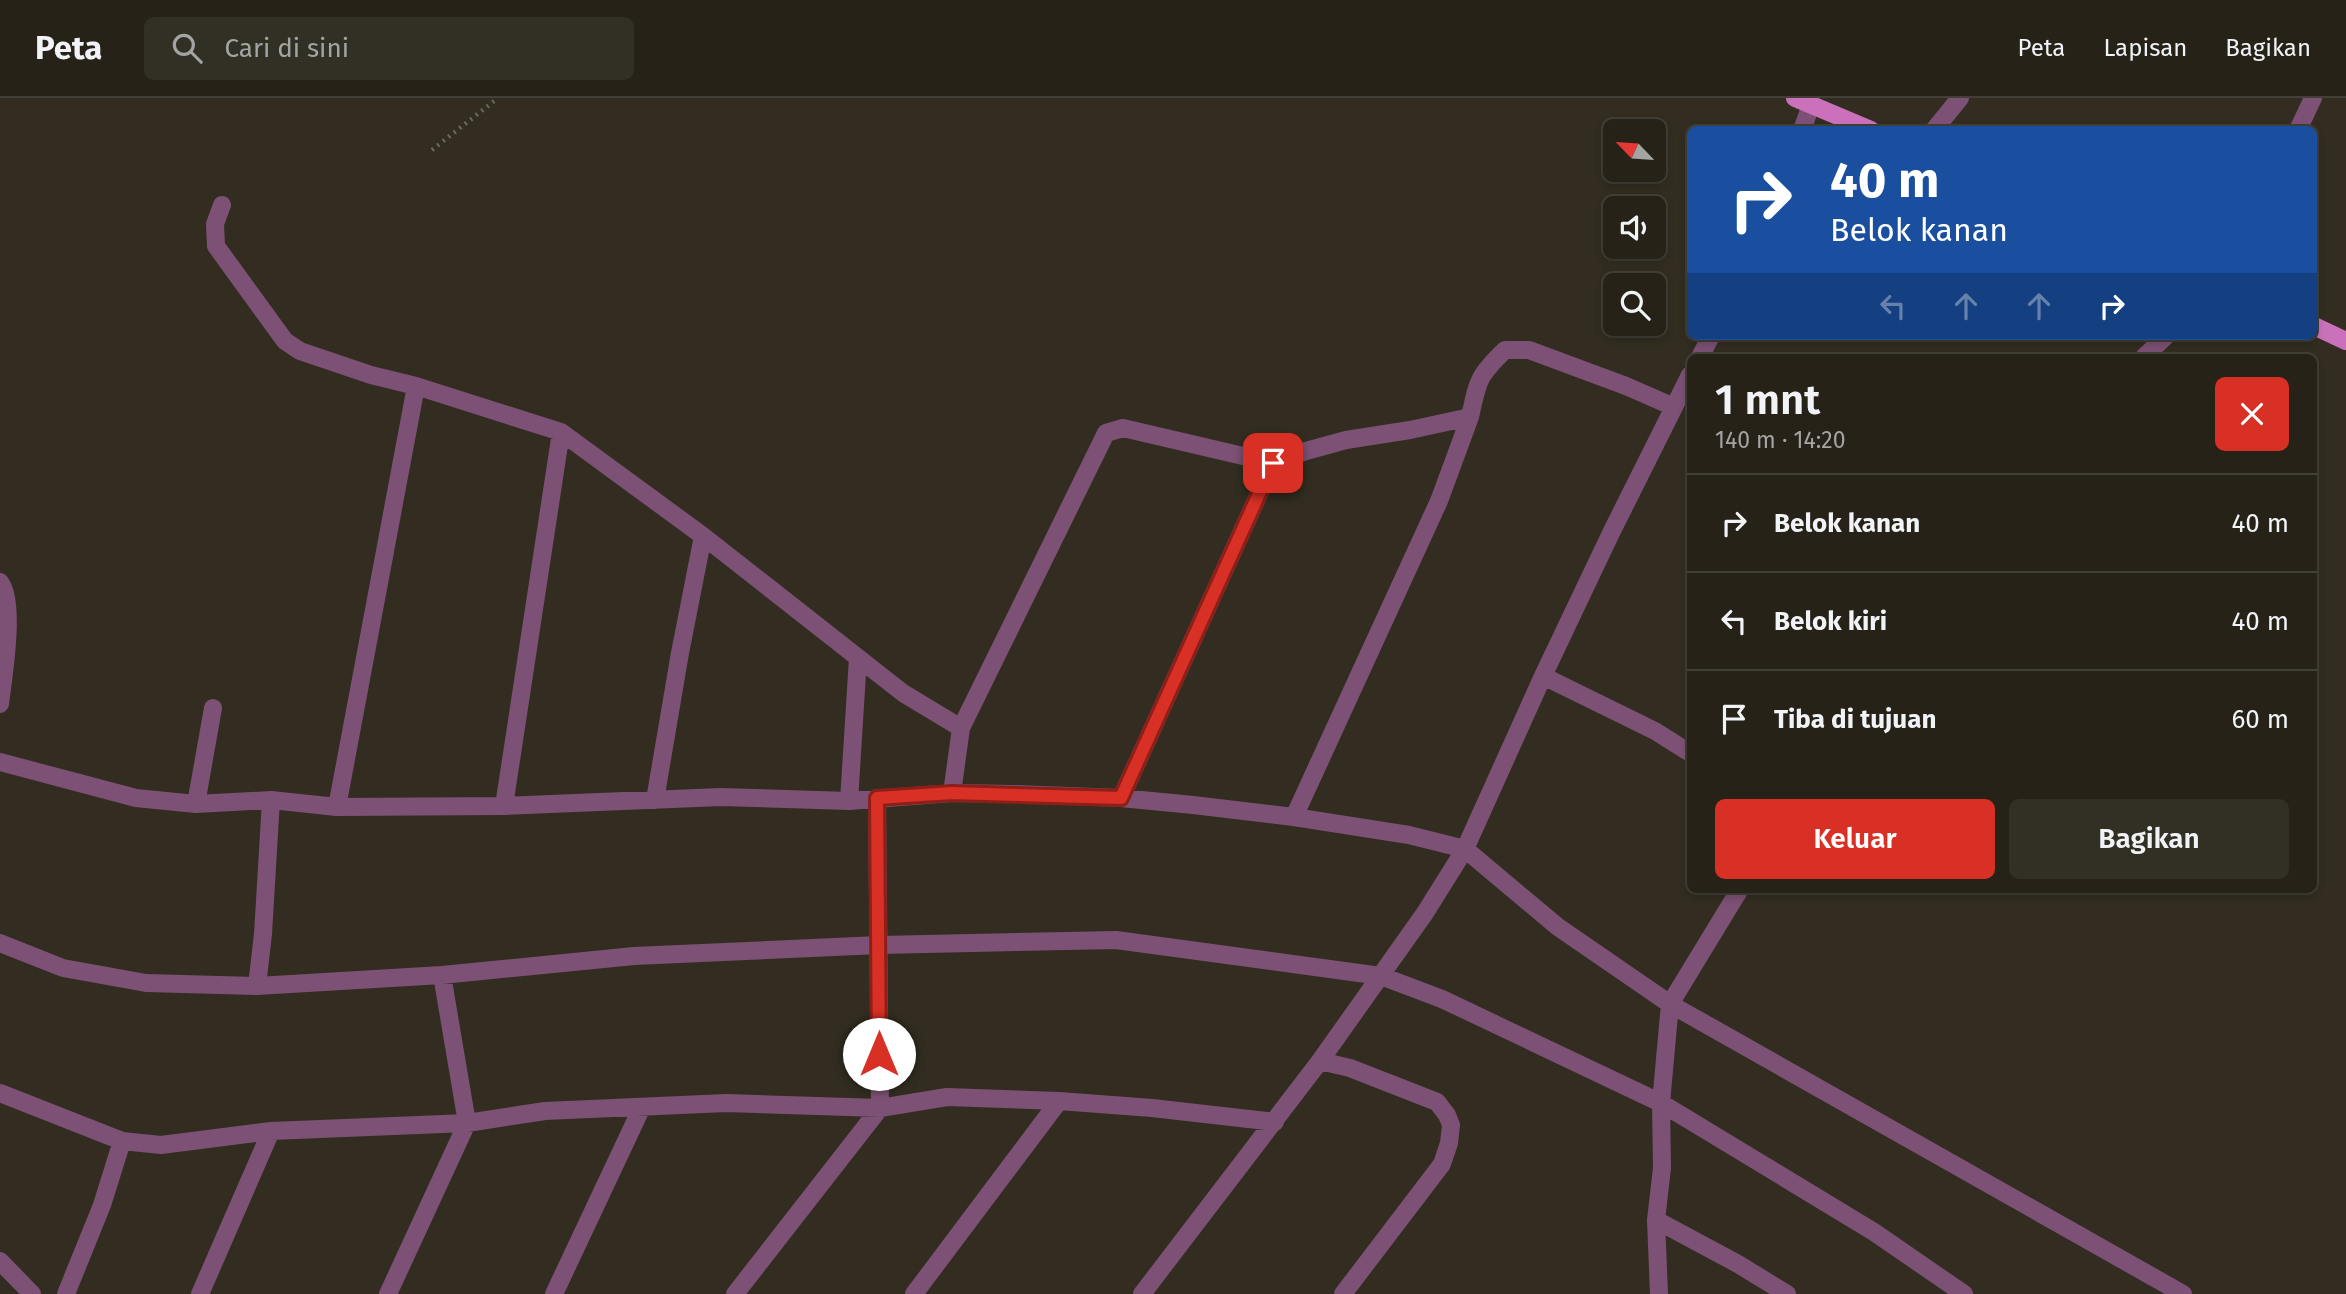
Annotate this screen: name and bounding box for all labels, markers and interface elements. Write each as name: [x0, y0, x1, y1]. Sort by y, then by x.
search box: [144, 17, 634, 80]
text: Peta: [35, 28, 102, 68]
icon: search: [168, 29, 206, 67]
text: Cari di sini: [224, 33, 349, 64]
text: Peta: [2018, 34, 2065, 62]
text: Lapisan: [2103, 34, 2187, 62]
text: Bagikan: [2225, 34, 2311, 62]
north arrow: [1603, 119, 1666, 182]
map controls: [1603, 119, 1666, 336]
text: 40 m: [1830, 151, 1939, 210]
icon: right: [1715, 154, 1806, 245]
button: sound: [1603, 196, 1666, 259]
text: Belok kanan: [1830, 211, 2008, 249]
button: search: [1603, 273, 1666, 336]
icon: left: [1874, 287, 1912, 325]
icon: ahead: [1947, 287, 1985, 325]
icon: ahead: [2020, 287, 2058, 325]
icon: right: [2093, 287, 2131, 325]
text: 1 mnt: [1715, 375, 1820, 425]
button: close: [2215, 377, 2289, 451]
text: 140 m · 14:20: [1715, 426, 1845, 454]
pin: [1243, 433, 1303, 493]
icon: arrive: [1254, 444, 1292, 482]
icon: right: [1715, 504, 1753, 542]
text: Belok kanan: [1774, 508, 1920, 539]
text: 40 m: [2231, 508, 2289, 539]
icon: left: [1715, 602, 1753, 640]
text: Belok kiri: [1774, 606, 1887, 637]
text: 40 m: [2231, 606, 2289, 637]
icon: arrive: [1715, 700, 1753, 738]
text: Tiba di tujuan: [1774, 704, 1936, 735]
text: 60 m: [2231, 704, 2289, 735]
button: Keluar: [1715, 799, 1995, 879]
button: Bagikan: [2009, 799, 2289, 879]
position arrow: [842, 1017, 916, 1091]

